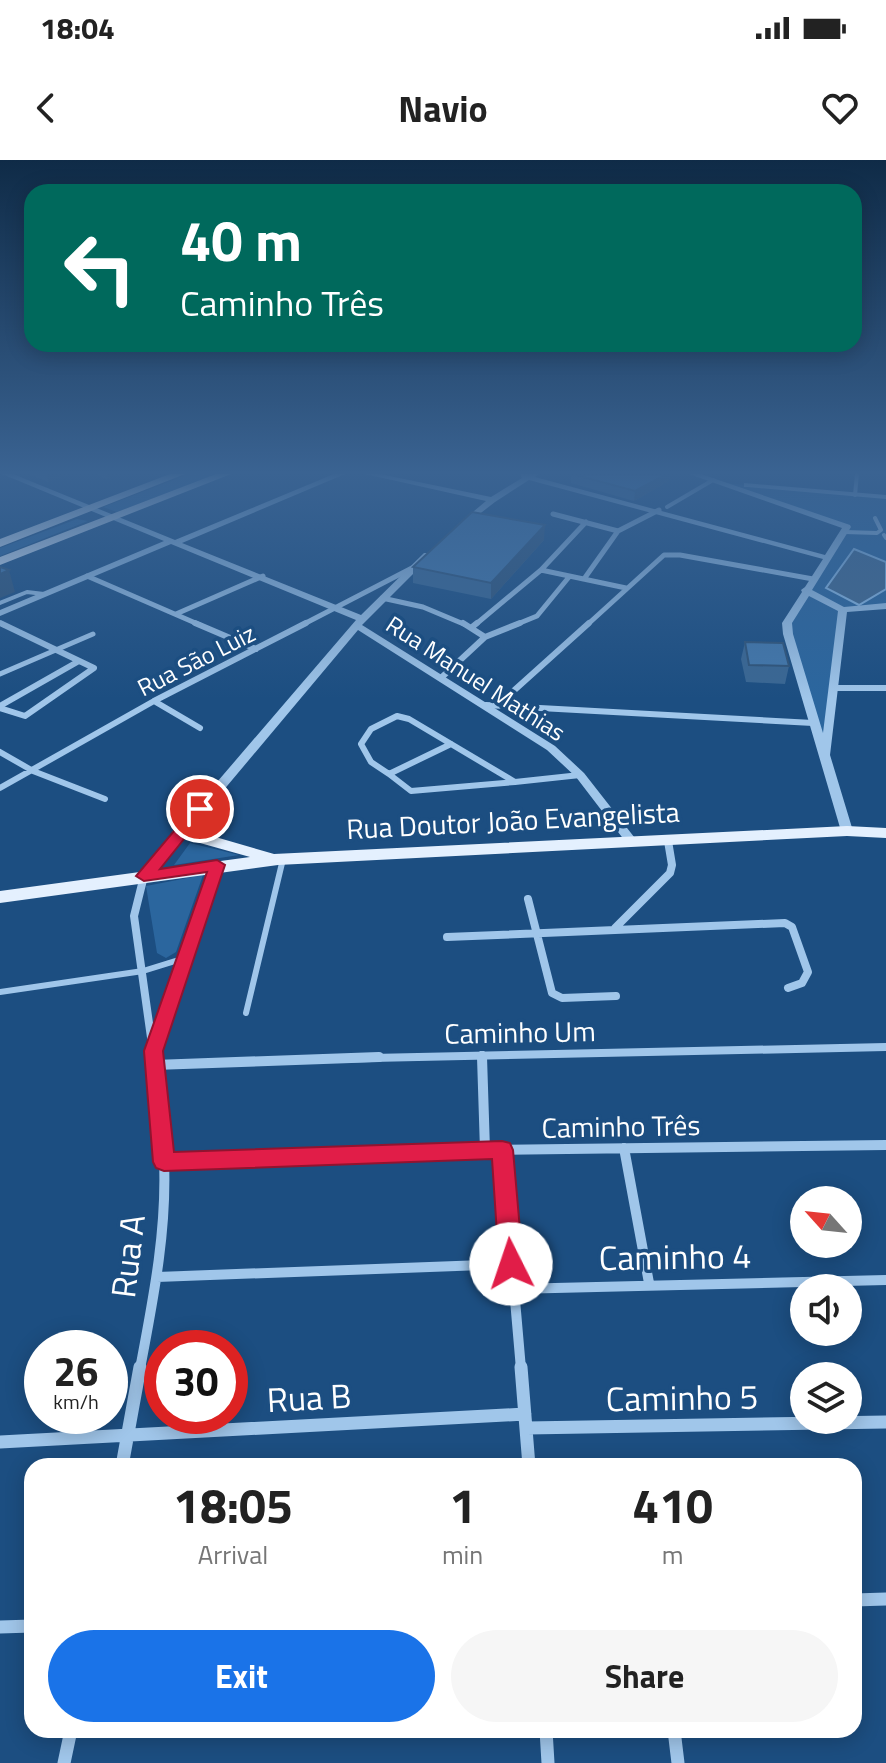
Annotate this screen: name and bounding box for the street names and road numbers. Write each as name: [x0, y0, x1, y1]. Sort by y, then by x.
street label: Rua Manuel Mathias: [379, 606, 573, 750]
street label: Rua São Luiz: [131, 615, 261, 705]
street label: Rua Doutor João Evangelista: [345, 790, 681, 850]
street label: Caminho Um: [444, 1009, 596, 1055]
street label: Caminho Três: [541, 1103, 701, 1149]
street label: Rua A: [96, 1211, 158, 1301]
street label: Caminho 4: [598, 1229, 752, 1283]
street label: Rua B: [266, 1369, 352, 1425]
street label: Caminho 5: [605, 1370, 759, 1424]

